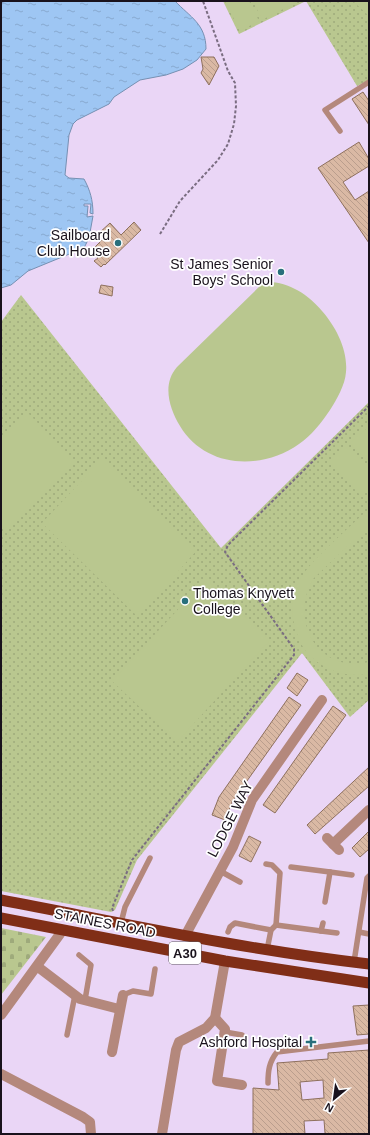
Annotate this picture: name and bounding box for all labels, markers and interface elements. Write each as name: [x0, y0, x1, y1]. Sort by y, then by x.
place label: Sailboard Club House: [37, 227, 110, 259]
marker: Sailboard Club House: [113, 238, 123, 248]
place label: St James Senior Boys' School: [170, 256, 273, 288]
marker: St James Senior Boys' School: [276, 267, 286, 277]
place label: Thomas Knyvett College: [193, 585, 294, 617]
marker: Thomas Knyvett College: [180, 596, 190, 606]
street label: LODGE WAY: [204, 778, 256, 860]
street label: STAINES ROAD: [53, 905, 157, 941]
road number: A30: [169, 942, 201, 964]
place label: Ashford Hospital: [199, 1034, 302, 1050]
marker: Ashford Hospital: [305, 1036, 317, 1048]
north arrow: [314, 1079, 354, 1119]
text: N: [323, 1101, 336, 1115]

